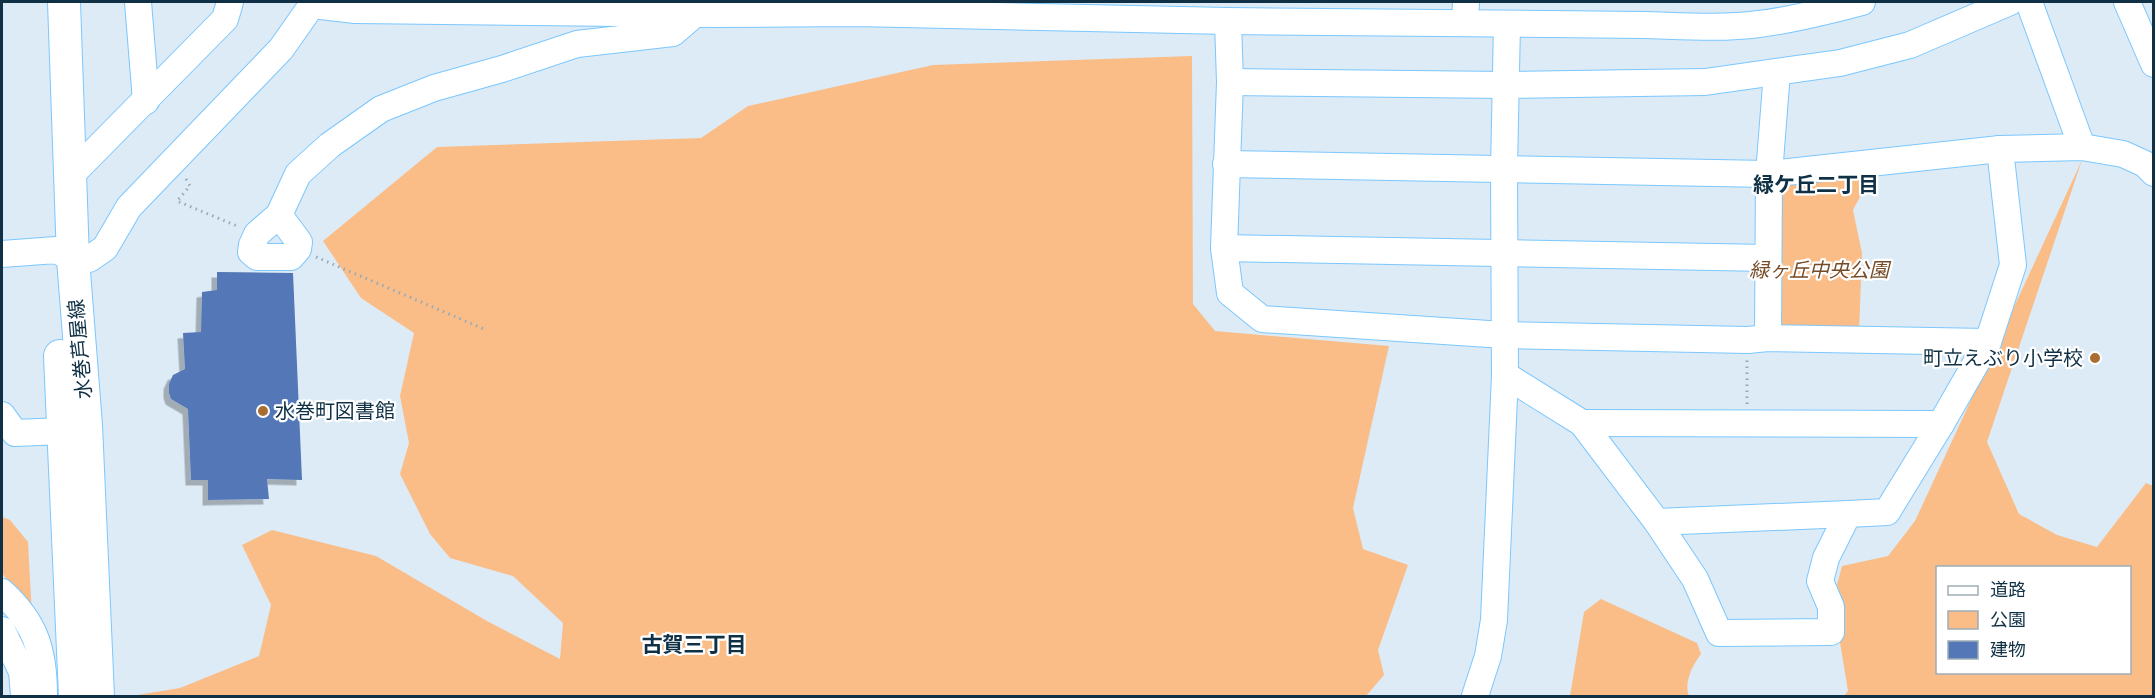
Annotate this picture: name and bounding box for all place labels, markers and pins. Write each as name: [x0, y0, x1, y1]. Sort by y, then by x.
place label: 町立えぶり小学校: [1923, 345, 2083, 370]
marker: 町立えぶり小学校: [2088, 351, 2102, 365]
place label: 水巻町図書館: [275, 398, 395, 423]
marker: 水巻町図書館: [256, 404, 270, 418]

